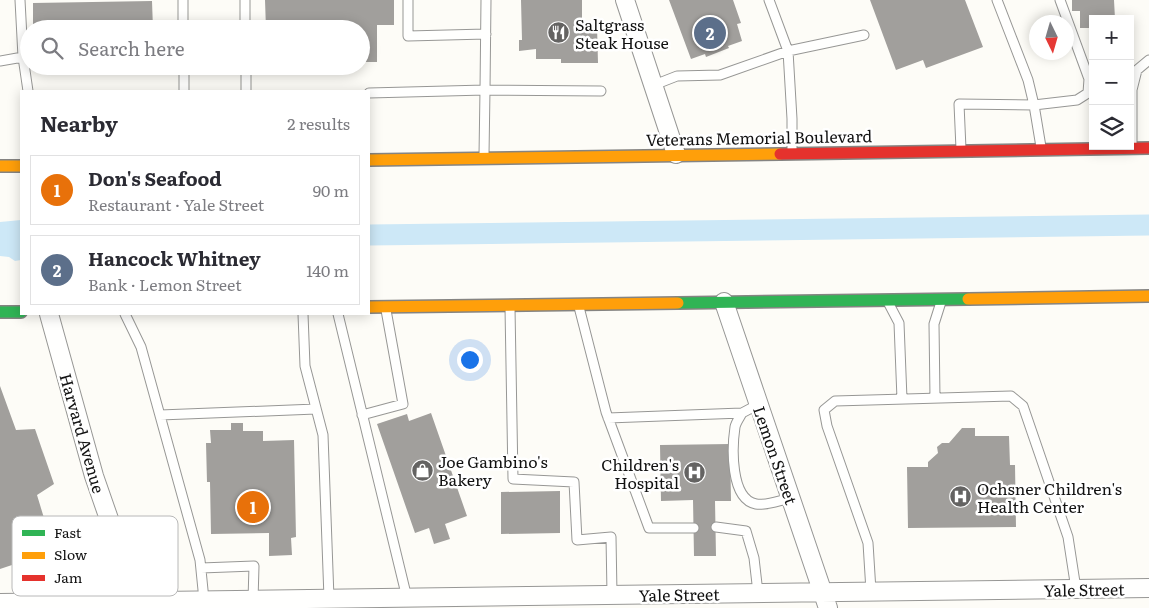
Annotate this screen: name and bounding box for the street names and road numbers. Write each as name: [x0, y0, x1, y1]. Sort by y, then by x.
street label: Veterans Memorial Boulevard: [646, 123, 873, 151]
street label: Harvard Avenue: [54, 370, 112, 496]
street label: Lemon Street: [748, 403, 804, 508]
street label: Yale Street: [1043, 576, 1125, 602]
street label: Yale Street: [638, 581, 720, 607]

